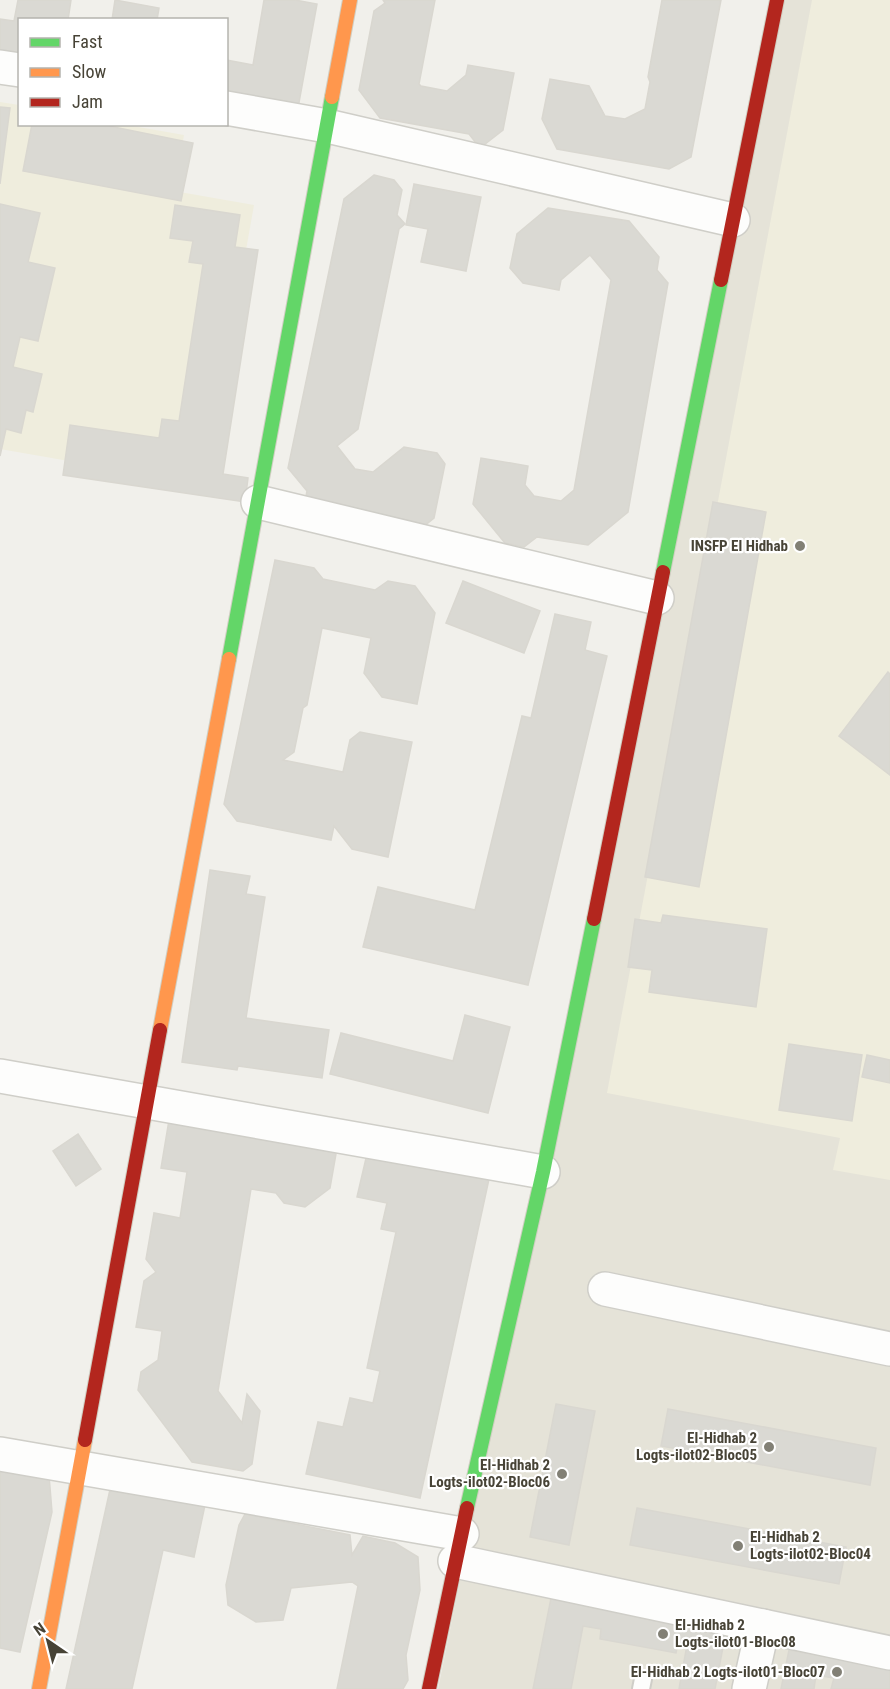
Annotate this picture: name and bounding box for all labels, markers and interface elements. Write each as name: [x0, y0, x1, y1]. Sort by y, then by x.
legend: [18, 18, 228, 126]
text: Fast: [72, 31, 103, 52]
text: Slow: [72, 61, 107, 82]
text: Jam: [72, 91, 103, 112]
place label: INSFP El Hidhab: [691, 537, 788, 555]
marker: INSFP El Hidhab: [793, 539, 807, 553]
place label: El-Hidhab 2 Logts-ilot02-Bloc05: [636, 1429, 757, 1464]
marker: El-Hidhab 2 Logts-ilot02-Bloc05: [762, 1440, 776, 1454]
place label: El-Hidhab 2 Logts-ilot02-Bloc06: [429, 1456, 550, 1491]
marker: El-Hidhab 2 Logts-ilot02-Bloc06: [555, 1467, 569, 1481]
place label: El-Hidhab 2 Logts-ilot02-Bloc04: [750, 1528, 871, 1563]
marker: El-Hidhab 2 Logts-ilot02-Bloc04: [731, 1539, 745, 1553]
north arrow: [18, 1611, 78, 1671]
place label: El-Hidhab 2 Logts-ilot01-Bloc08: [675, 1616, 796, 1651]
text: N: [30, 1619, 49, 1640]
marker: El-Hidhab 2 Logts-ilot01-Bloc08: [656, 1627, 670, 1641]
place label: El-Hidhab 2 Logts-ilot01-Bloc07: [631, 1663, 825, 1681]
marker: El-Hidhab 2 Logts-ilot01-Bloc07: [830, 1665, 844, 1679]

